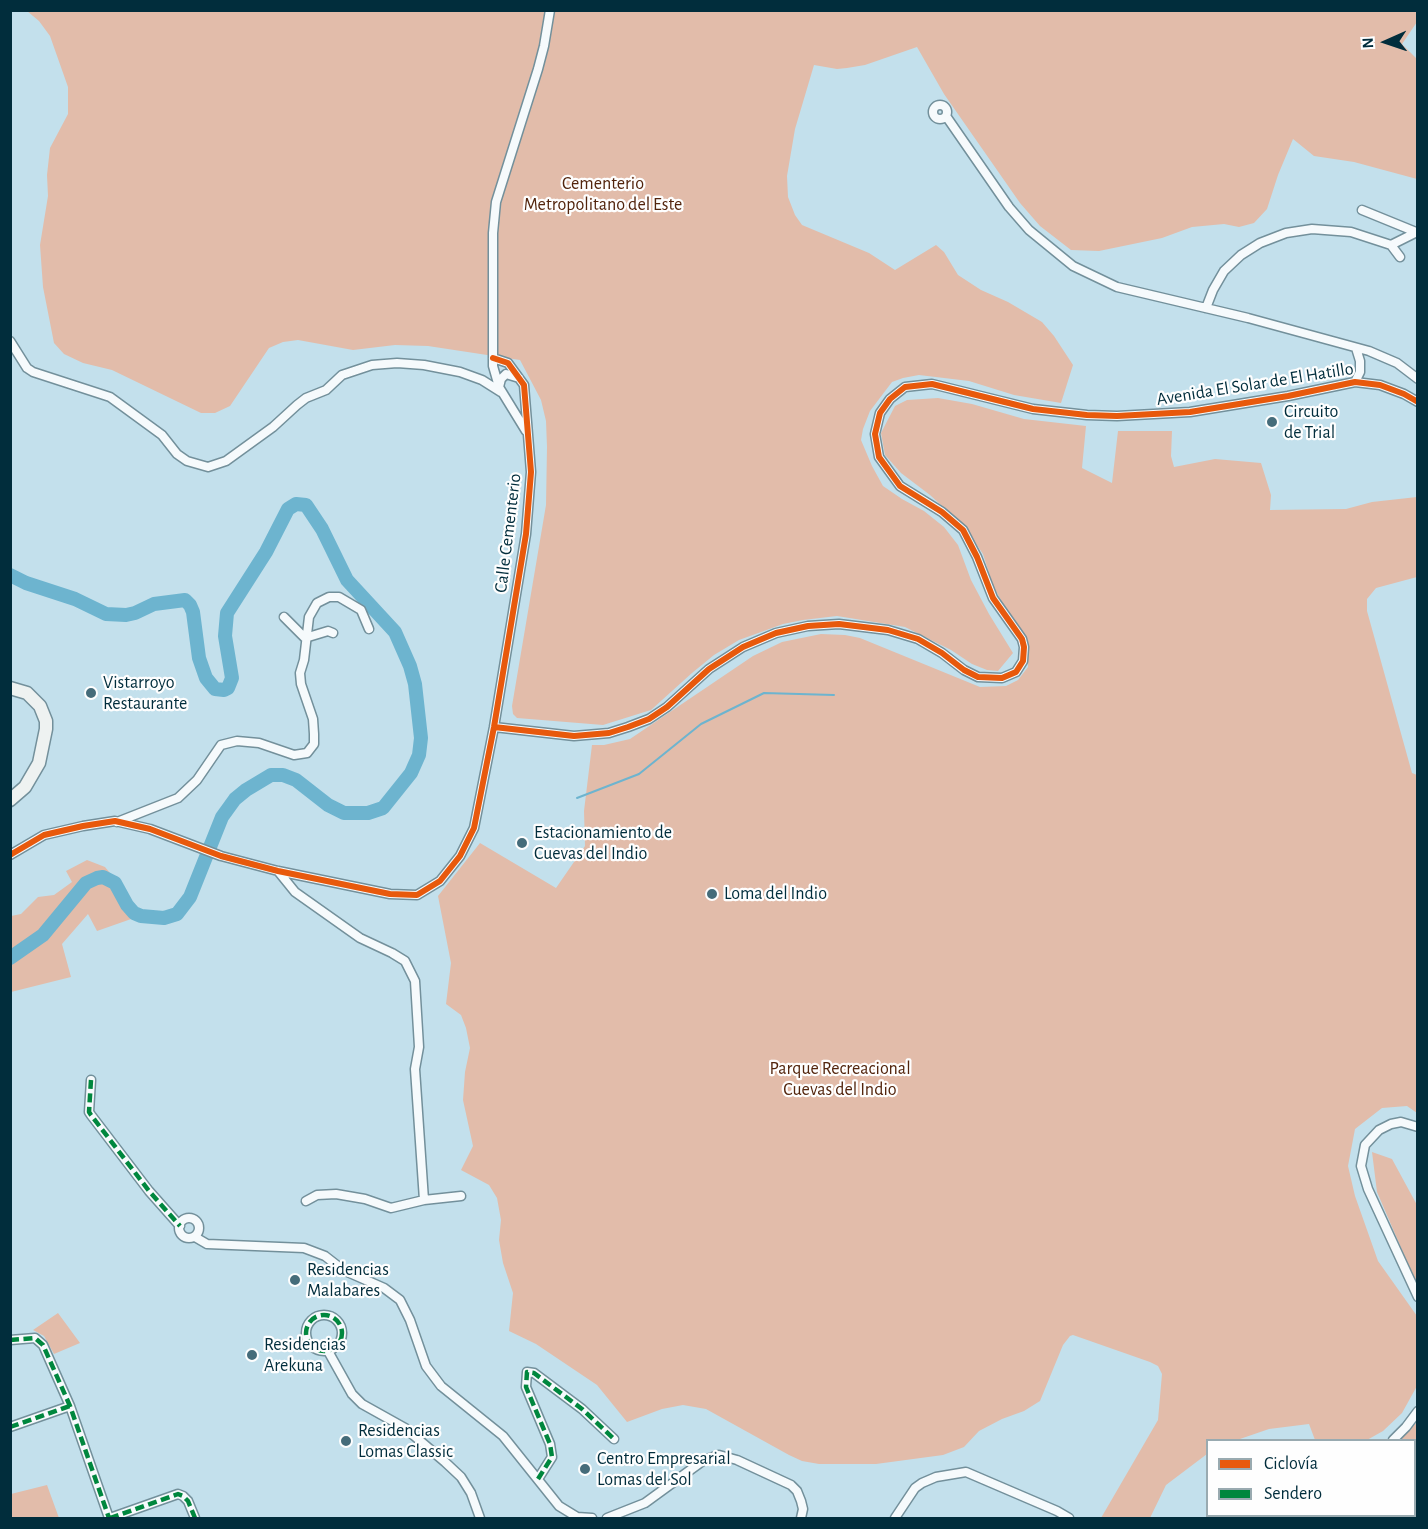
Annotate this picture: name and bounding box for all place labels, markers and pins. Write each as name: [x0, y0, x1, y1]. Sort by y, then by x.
place label: Circuito de Trial: [1284, 401, 1338, 444]
marker: Circuito de Trial: [1265, 415, 1279, 429]
place label: Vistarroyo Restaurante: [103, 672, 187, 714]
marker: Vistarroyo Restaurante: [84, 686, 98, 700]
place label: Estacionamiento de Cuevas del Indio: [534, 822, 672, 864]
marker: Estacionamiento de Cuevas del Indio: [515, 836, 529, 850]
place label: Loma del Indio: [724, 883, 827, 905]
marker: Loma del Indio: [705, 887, 719, 901]
place label: Residencias Malabares: [307, 1259, 389, 1302]
marker: Residencias Malabares: [288, 1273, 302, 1287]
place label: Residencias Arekuna: [264, 1334, 346, 1376]
marker: Residencias Arekuna: [245, 1348, 259, 1362]
place label: Residencias Lomas Classic: [358, 1420, 453, 1462]
marker: Residencias Lomas Classic: [339, 1434, 353, 1448]
place label: Centro Empresarial Lomas del Sol: [597, 1448, 731, 1490]
marker: Centro Empresarial Lomas del Sol: [578, 1462, 592, 1476]

